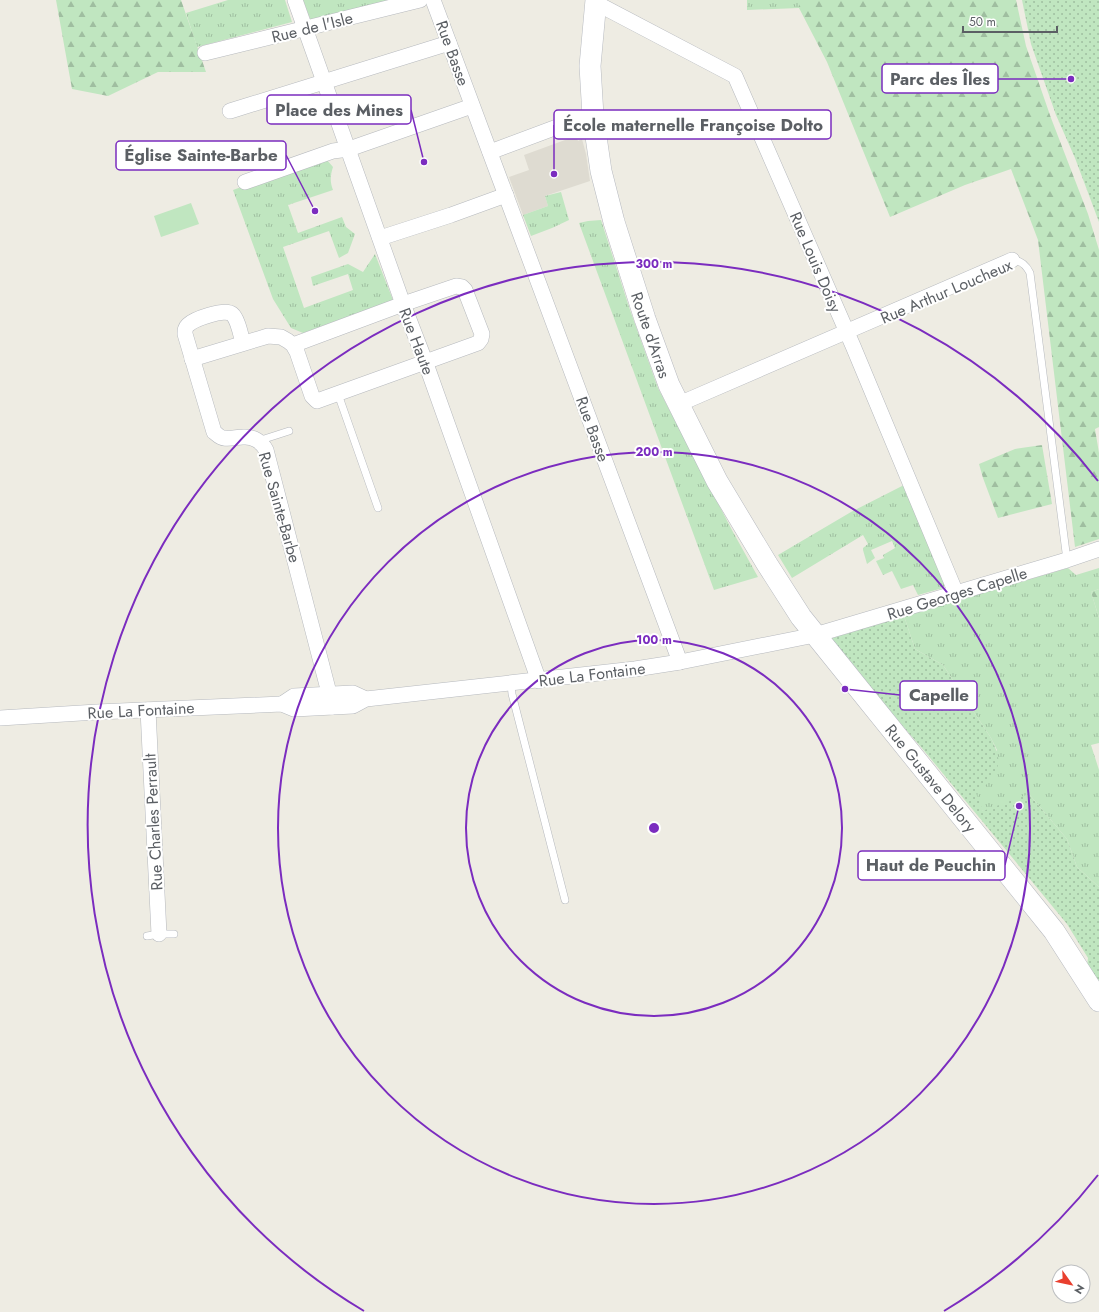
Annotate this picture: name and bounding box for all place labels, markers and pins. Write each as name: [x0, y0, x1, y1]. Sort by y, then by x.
callout: Parc des Îles: [882, 64, 998, 93]
callout: Place des Mines: [267, 95, 411, 124]
callout: École maternelle Françoise Dolto: [554, 110, 831, 139]
callout: Église Sainte-Barbe: [116, 141, 286, 170]
callout: Capelle: [900, 681, 977, 710]
centre of rings: [647, 821, 661, 835]
callout: Haut de Peuchin: [858, 851, 1005, 880]

